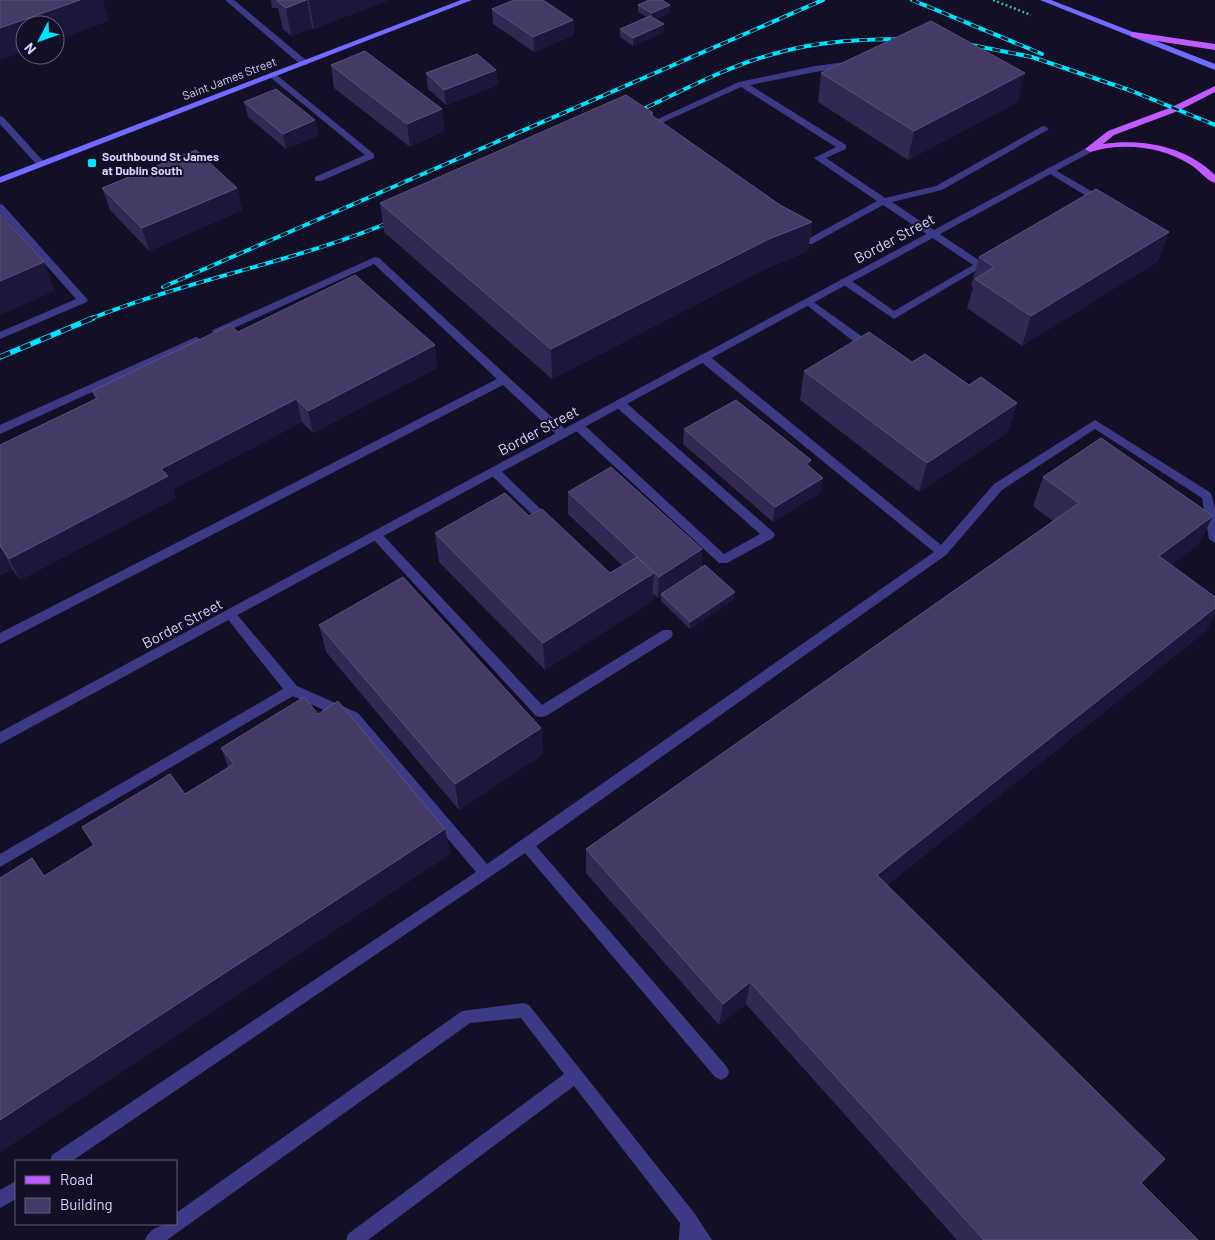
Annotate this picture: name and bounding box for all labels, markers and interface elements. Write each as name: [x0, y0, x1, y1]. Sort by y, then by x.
north arrow: [15, 15, 65, 65]
text: N: [20, 40, 39, 58]
street label: Saint James Street: [180, 54, 278, 102]
place label: Southbound St James at Dublin South: [102, 149, 219, 177]
marker: Southbound St James at Dublin South: [86, 157, 98, 169]
street label: Border Street: [851, 209, 937, 267]
street label: Border Street: [495, 401, 581, 459]
street label: Border Street: [139, 594, 225, 652]
legend: [15, 1160, 178, 1225]
text: Road: [60, 1170, 93, 1188]
text: Building: [60, 1195, 113, 1213]

